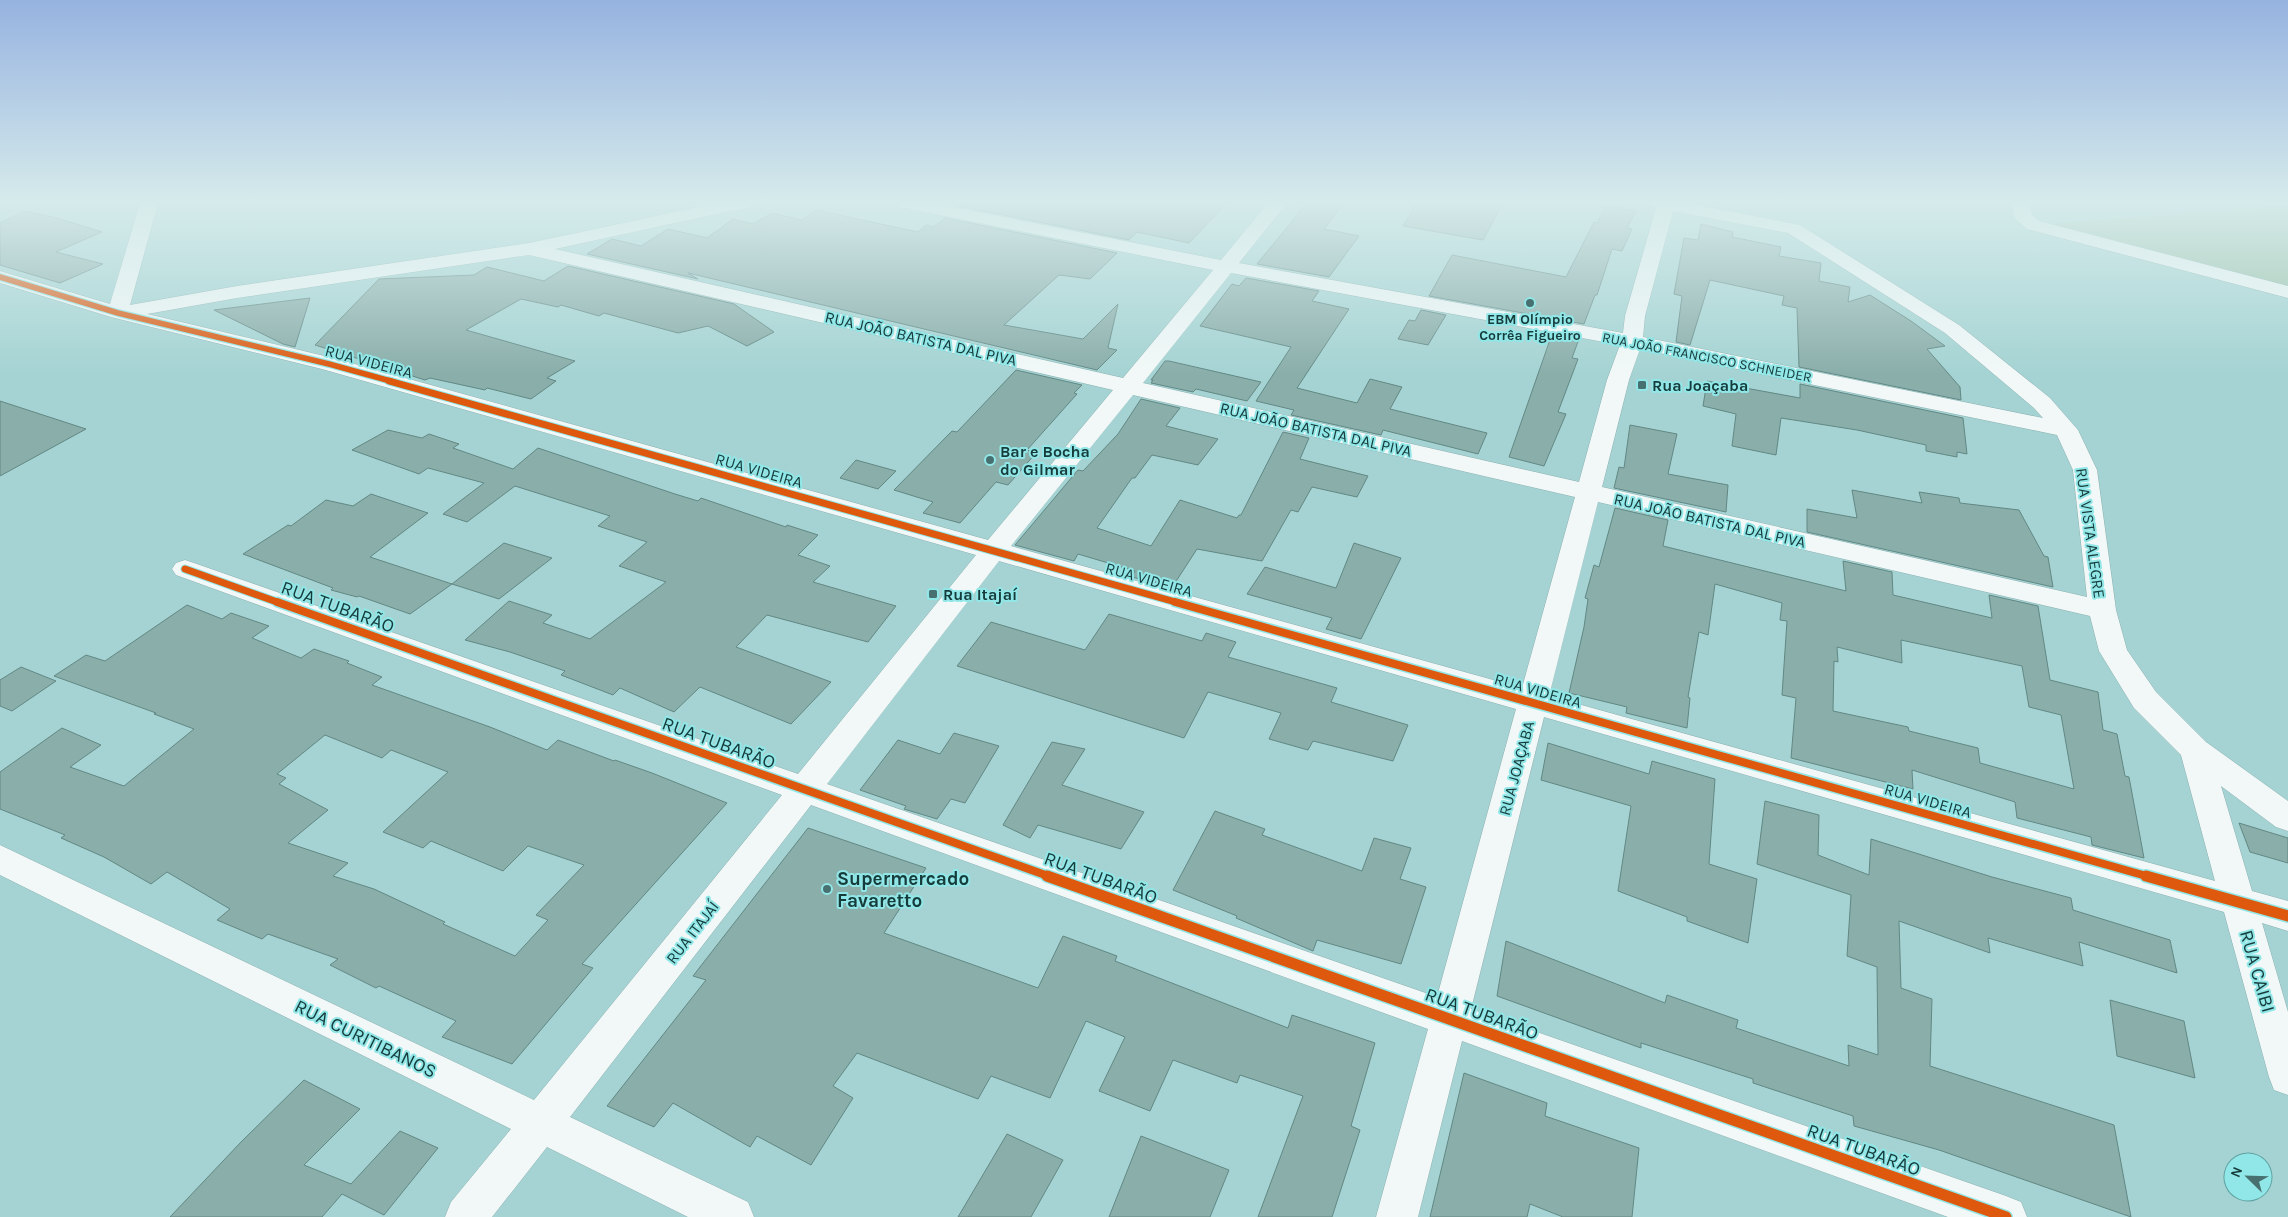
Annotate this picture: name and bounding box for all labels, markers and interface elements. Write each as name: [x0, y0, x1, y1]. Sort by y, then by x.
marker: EBM Olímpio Corrêa Figueiro: [1524, 297, 1536, 309]
street label: RUA JOÃO BATISTA DAL PIVA: [823, 307, 1019, 370]
place label: EBM Olímpio Corrêa Figueiro: [1479, 311, 1581, 344]
street label: RUA JOÃO FRANCISCO SCHNEIDER: [1601, 329, 1813, 386]
street label: RUA VIDEIRA: [323, 341, 415, 382]
place label: Rua Joaçaba: [1652, 376, 1748, 395]
marker: Rua Joaçaba: [1636, 379, 1648, 391]
street label: RUA JOÃO BATISTA DAL PIVA: [1218, 398, 1414, 461]
place label: Bar e Bocha do Gilmar: [1000, 442, 1090, 479]
street label: RUA VIDEIRA: [713, 449, 805, 492]
marker: Bar e Bocha do Gilmar: [984, 454, 996, 466]
street label: RUA VISTA ALEGRE: [2072, 467, 2109, 600]
street label: RUA JOÃO BATISTA DAL PIVA: [1612, 489, 1808, 552]
street label: RUA VIDEIRA: [1103, 558, 1195, 601]
street label: RUA TUBARÃO: [278, 576, 397, 638]
place label: Rua Itajaí: [943, 585, 1018, 604]
marker: Rua Itajaí: [927, 588, 939, 600]
street label: RUA VIDEIRA: [1492, 669, 1584, 712]
street label: RUA TUBARÃO: [659, 712, 778, 774]
street label: RUA JOAÇABA: [1495, 719, 1538, 818]
street label: RUA VIDEIRA: [1882, 779, 1974, 822]
street label: RUA TUBARÃO: [1041, 847, 1160, 909]
place label: Supermercado Favaretto: [837, 868, 969, 912]
marker: Supermercado Favaretto: [821, 883, 833, 895]
street label: RUA ITAJAÍ: [662, 897, 723, 967]
street label: RUA CAIBI: [2235, 928, 2279, 1015]
street label: RUA TUBARÃO: [1422, 983, 1541, 1045]
street label: RUA CURITIBANOS: [291, 995, 440, 1083]
street label: RUA TUBARÃO: [1804, 1119, 1923, 1181]
north arrow: [2223, 1152, 2273, 1202]
text: N: [2227, 1164, 2246, 1180]

